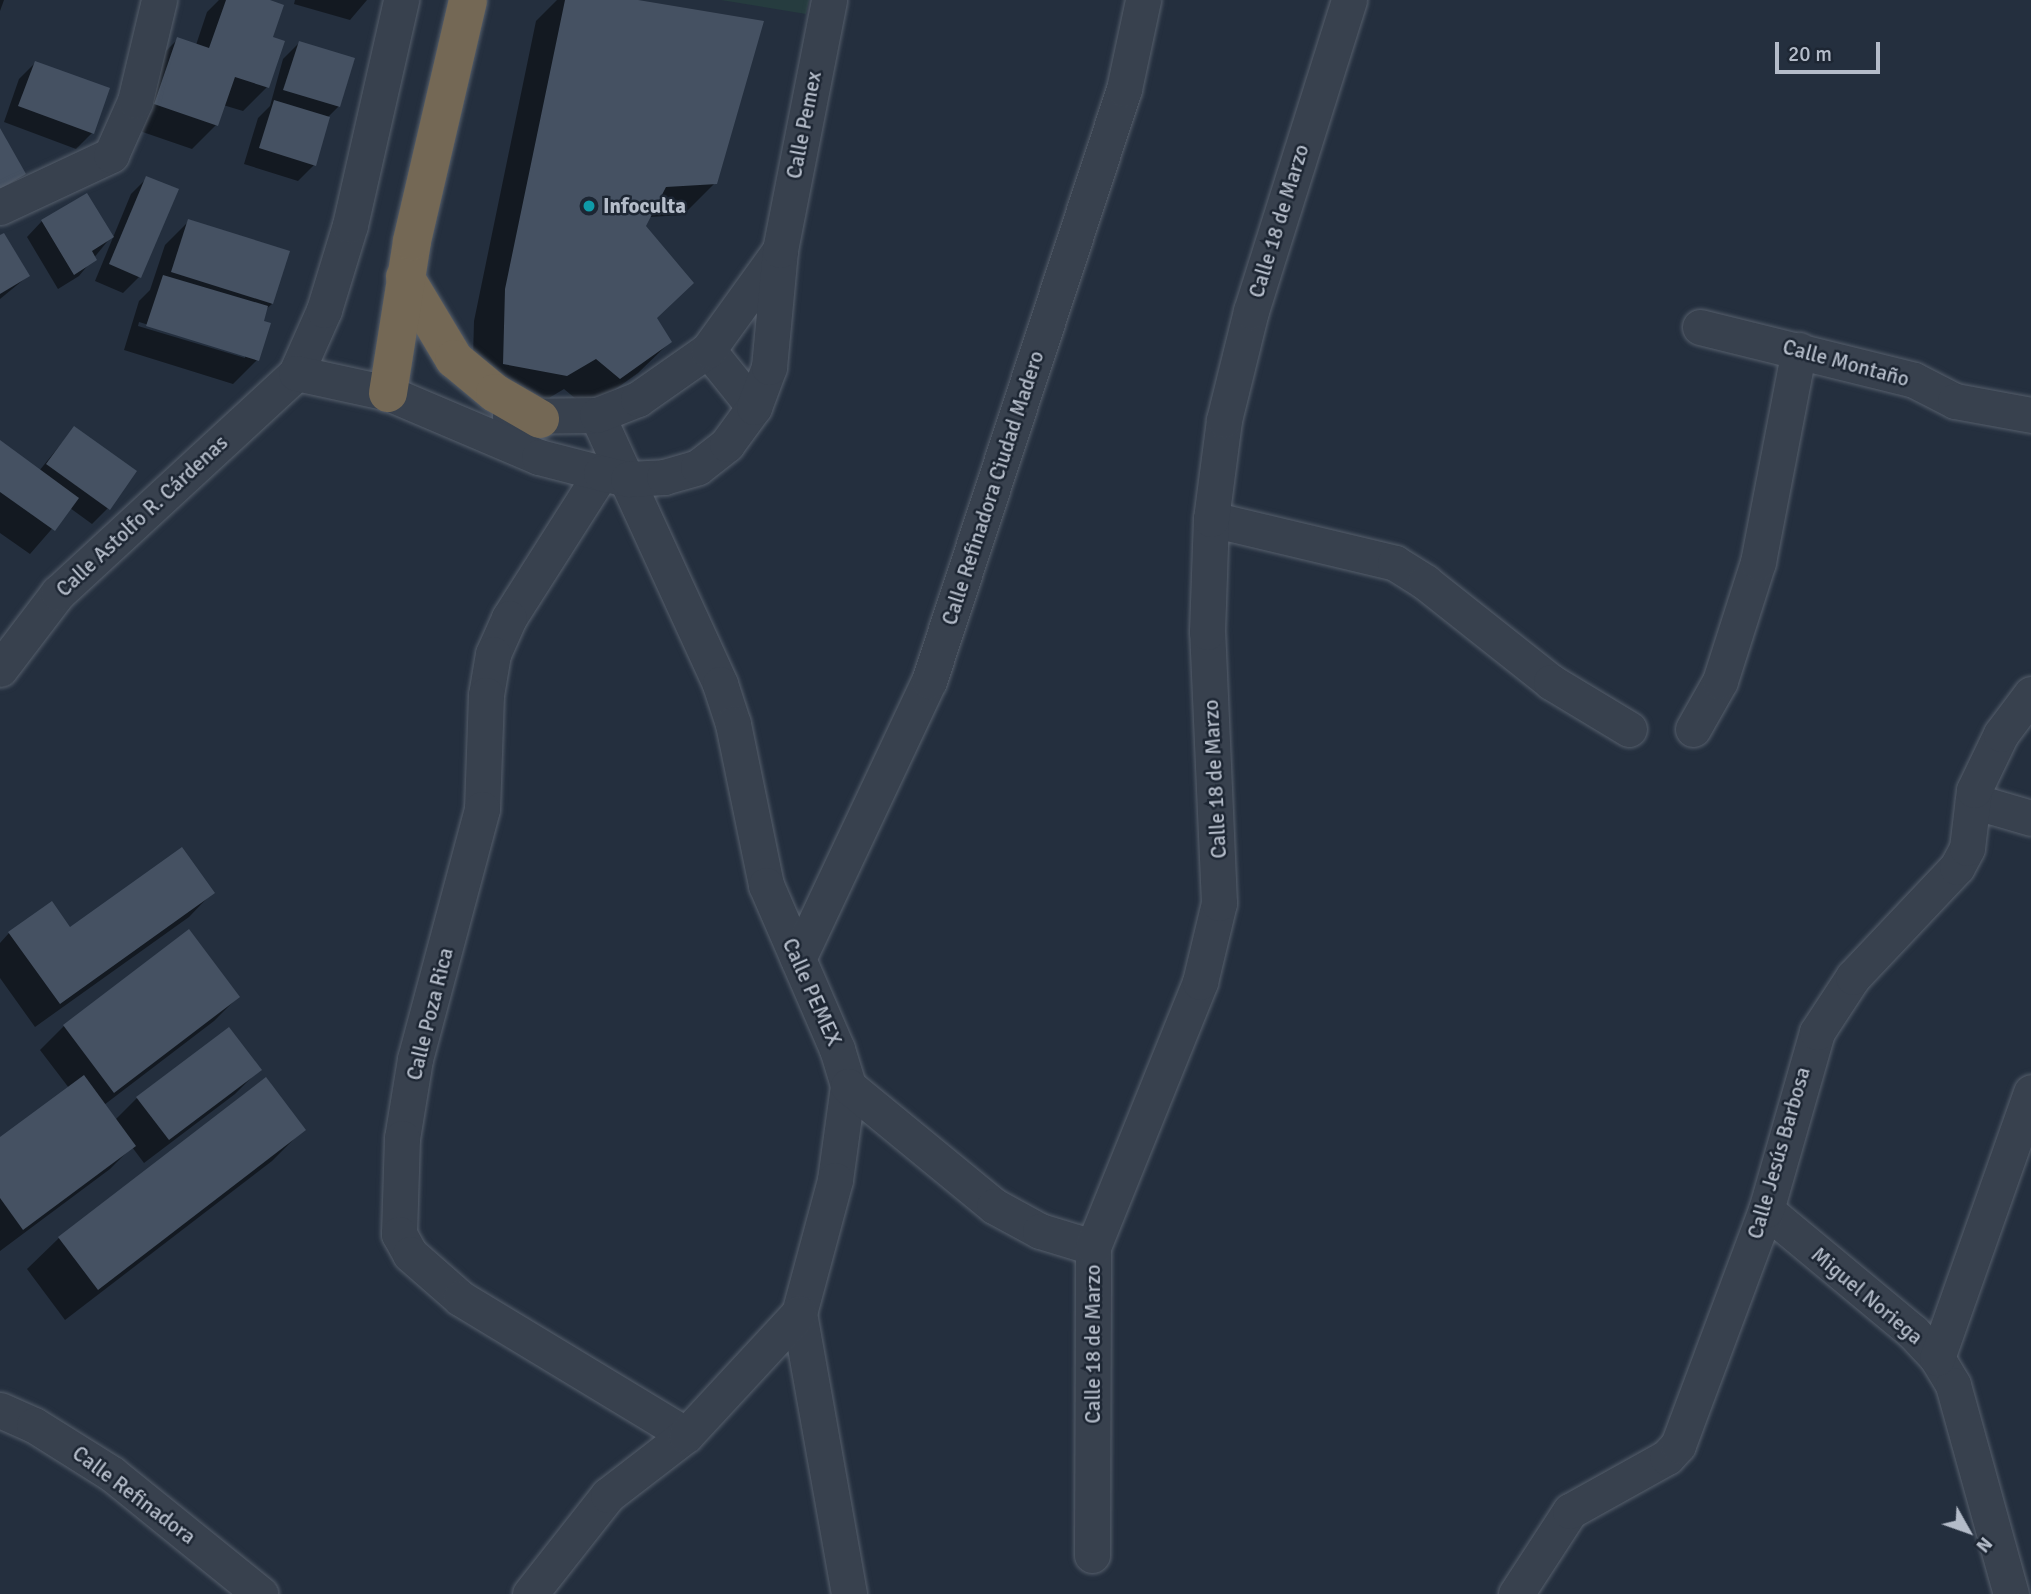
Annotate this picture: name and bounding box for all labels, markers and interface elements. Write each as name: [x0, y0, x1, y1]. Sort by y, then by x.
scale bar: [1779, 28, 1884, 72]
text: 20 m: [1788, 41, 1832, 67]
street label: Calle Pemex: [781, 69, 827, 181]
street label: Calle 18 de Marzo: [1244, 141, 1314, 301]
place label: Infoculta: [603, 193, 686, 219]
marker: Infoculta: [581, 198, 597, 214]
street label: Calle Montaño: [1780, 334, 1912, 392]
street label: Calle Refinadora Ciudad Madero: [937, 348, 1049, 628]
street label: Calle Astolfo R. Cárdenas: [51, 430, 233, 602]
street label: Calle 18 de Marzo: [1198, 699, 1232, 859]
street label: Calle PEMEX: [777, 934, 847, 1050]
street label: Calle Poza Rica: [401, 945, 459, 1083]
street label: Calle Jesús Barbosa: [1742, 1064, 1816, 1242]
street label: Miguel Noriega: [1806, 1242, 1928, 1350]
street label: Calle 18 de Marzo: [1080, 1264, 1106, 1424]
street label: Calle Refinadora: [68, 1441, 200, 1549]
north arrow: [1933, 1496, 2003, 1566]
text: N: [1971, 1532, 1998, 1557]

